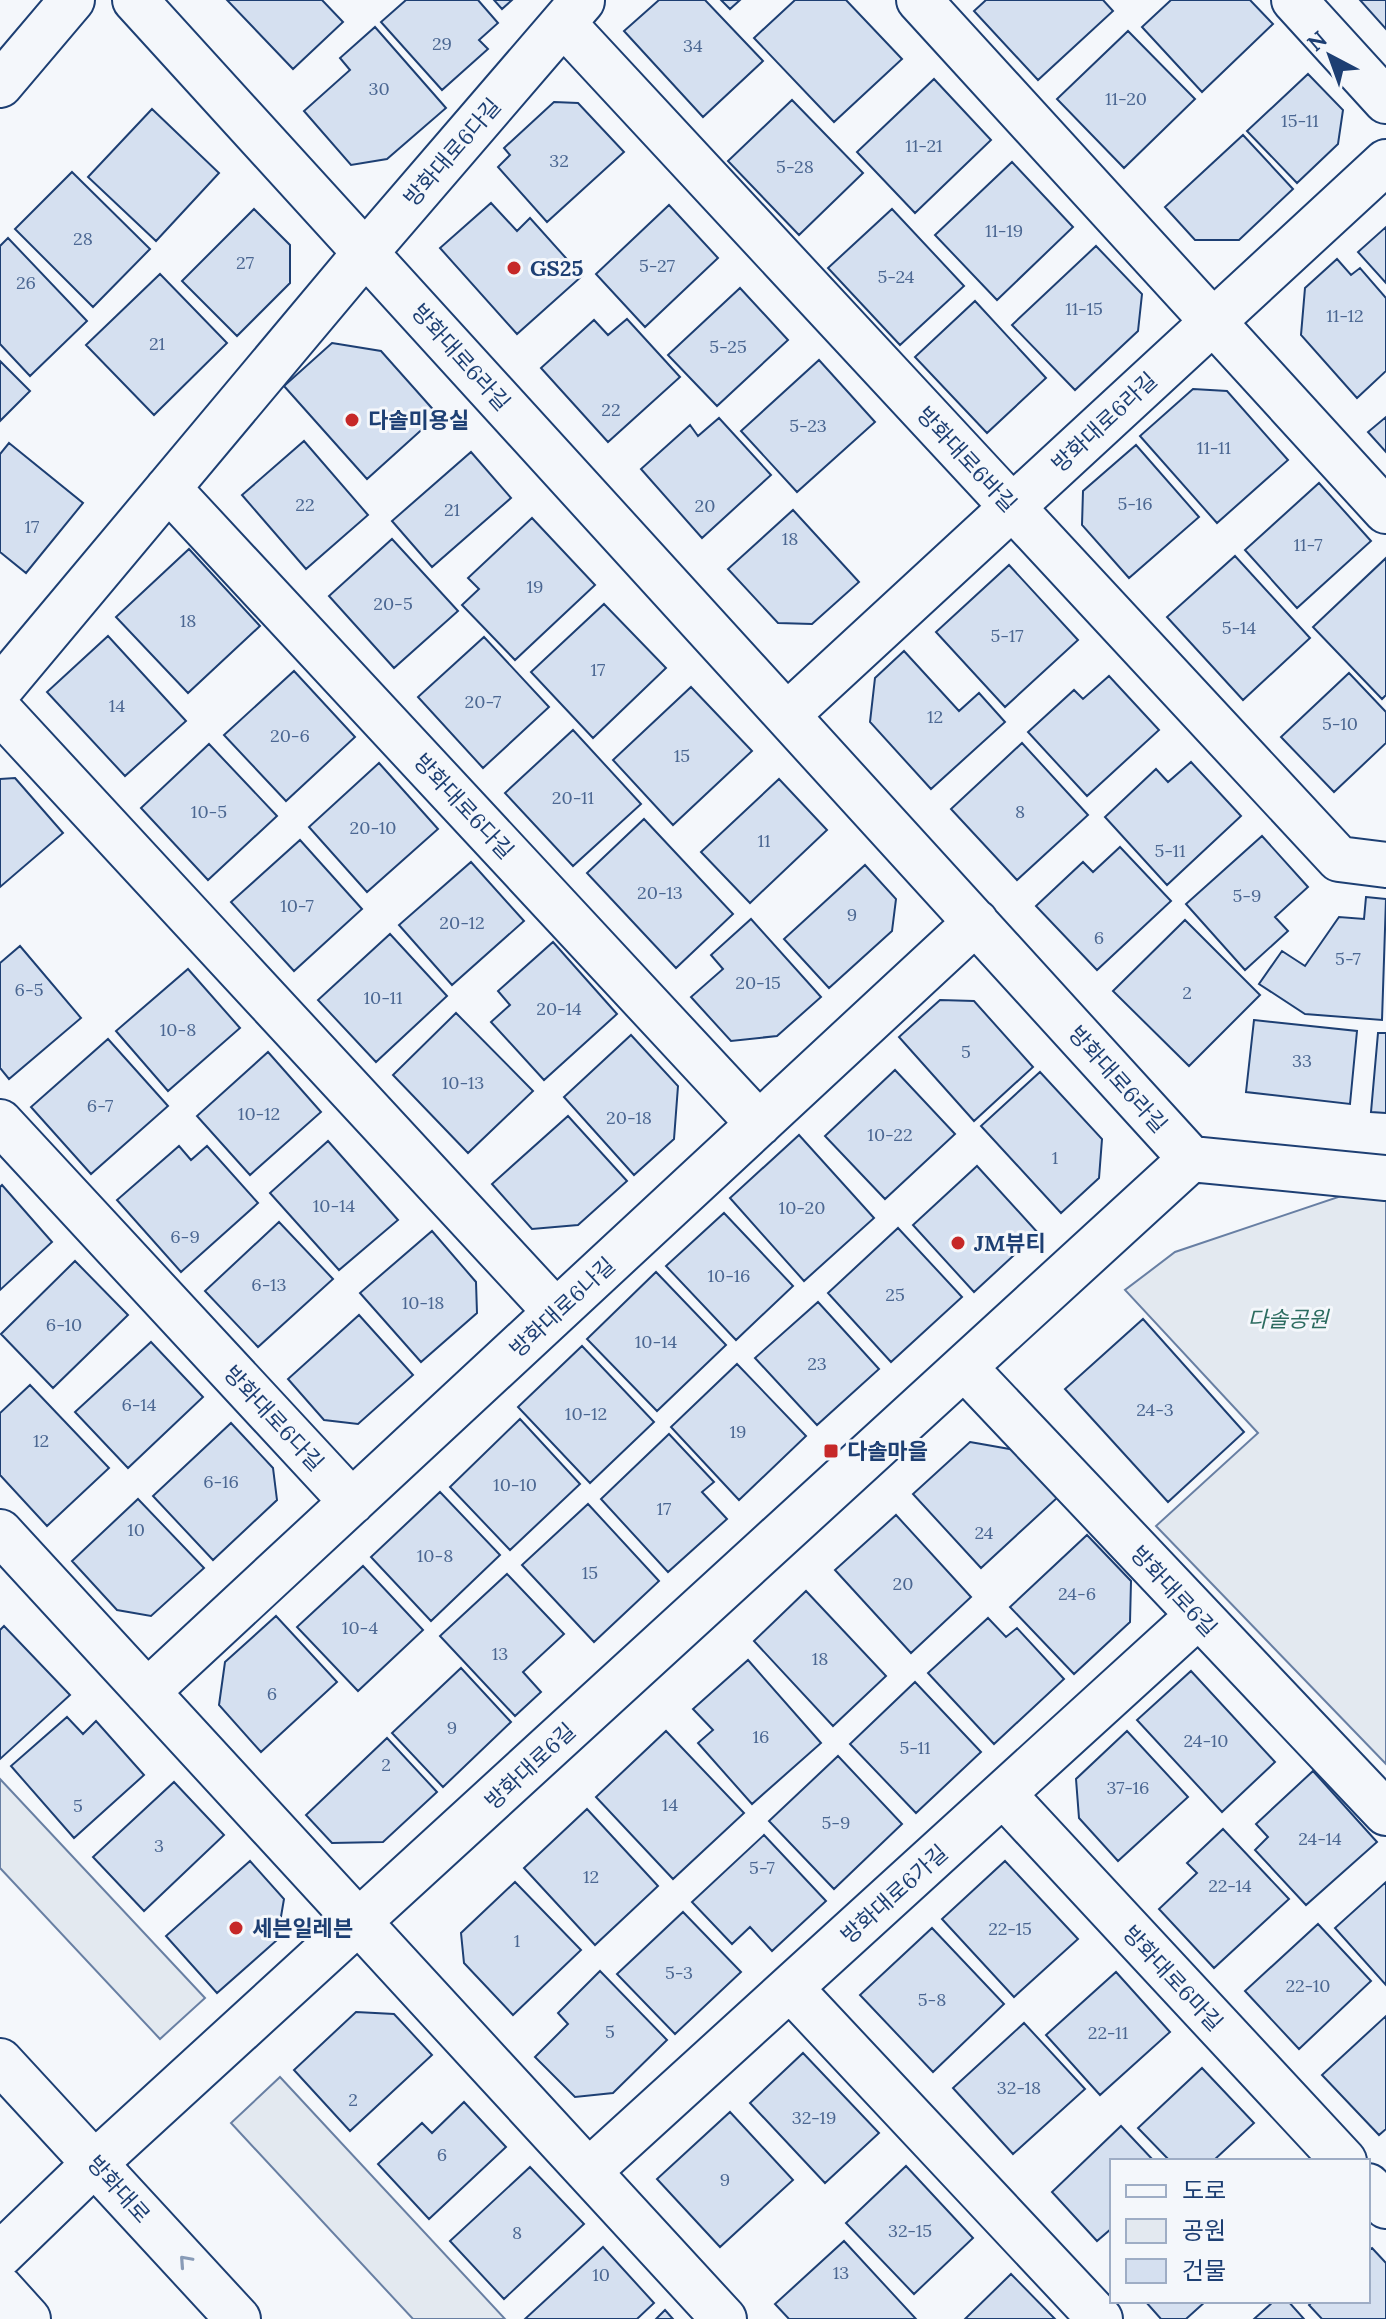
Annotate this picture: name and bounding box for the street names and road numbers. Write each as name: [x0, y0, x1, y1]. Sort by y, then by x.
street label: 방화대로6다길: [397, 92, 507, 212]
street label: 방화대로6라길: [406, 298, 516, 416]
street label: 방화대로6라길: [1045, 366, 1163, 478]
street label: 방화대로6바길: [911, 400, 1023, 518]
street label: 방화대로6다길: [408, 747, 520, 865]
street label: 방화대로6라길: [1063, 1020, 1173, 1138]
street label: 방화대로6나길: [503, 1251, 621, 1363]
street label: 방화대로6다길: [218, 1359, 330, 1477]
street label: 방화대로6길: [1125, 1540, 1223, 1642]
street label: 방화대로6길: [479, 1717, 581, 1815]
street label: 방화대로6가길: [835, 1839, 953, 1949]
street label: 방화대로6마길: [1117, 1919, 1229, 2037]
street label: 방화대로: [82, 2150, 156, 2228]

